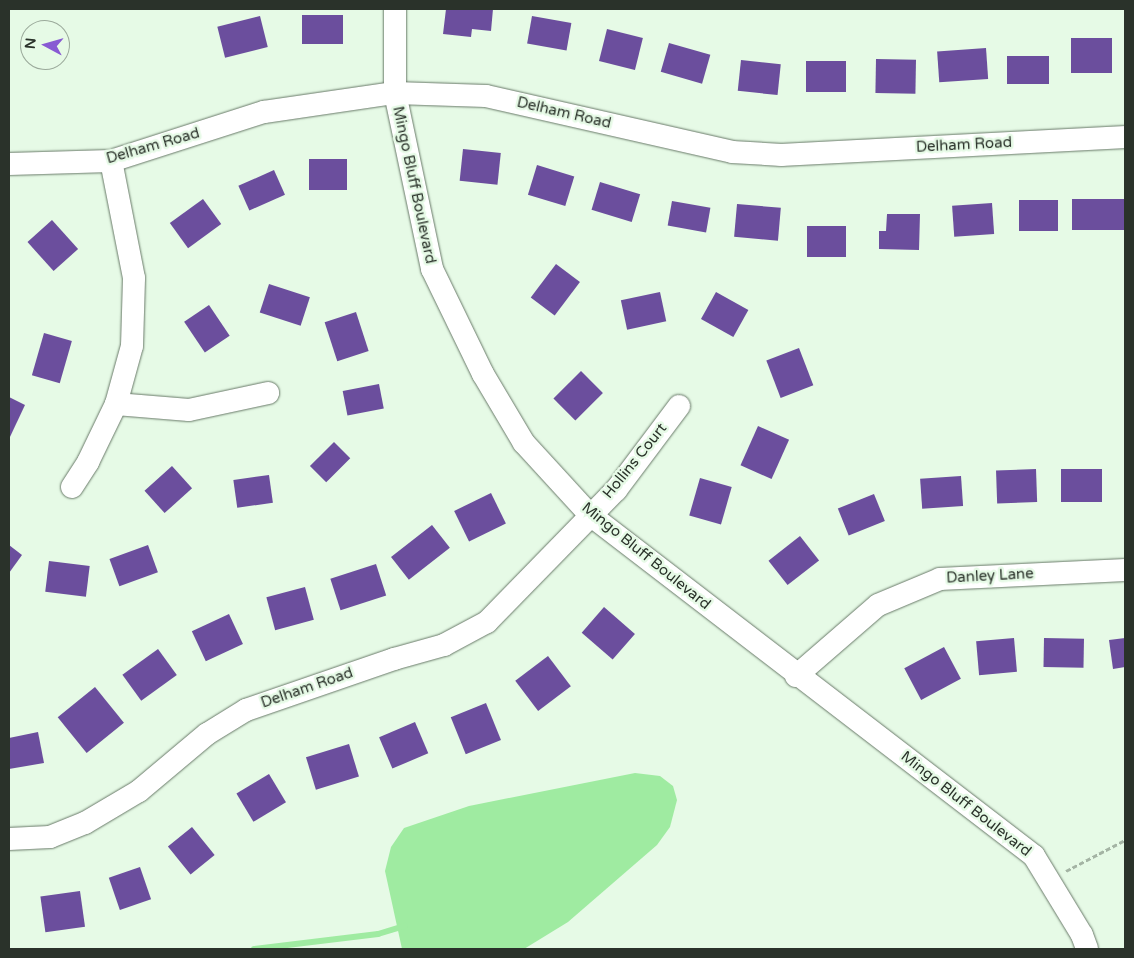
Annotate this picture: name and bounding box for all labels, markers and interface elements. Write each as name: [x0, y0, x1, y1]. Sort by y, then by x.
north arrow: [20, 20, 70, 70]
text: N: [22, 37, 40, 50]
street label: Delham Road: [515, 93, 613, 133]
street label: Mingo Bluff Boulevard: [389, 105, 439, 265]
street label: Delham Road: [104, 124, 202, 168]
street label: Delham Road: [916, 133, 1012, 157]
street label: Hollins Court: [599, 420, 671, 502]
street label: Mingo Bluff Boulevard: [578, 499, 714, 613]
street label: Danley Lane: [946, 565, 1034, 587]
street label: Delham Road: [259, 664, 355, 712]
street label: Mingo Bluff Boulevard: [897, 748, 1035, 860]

